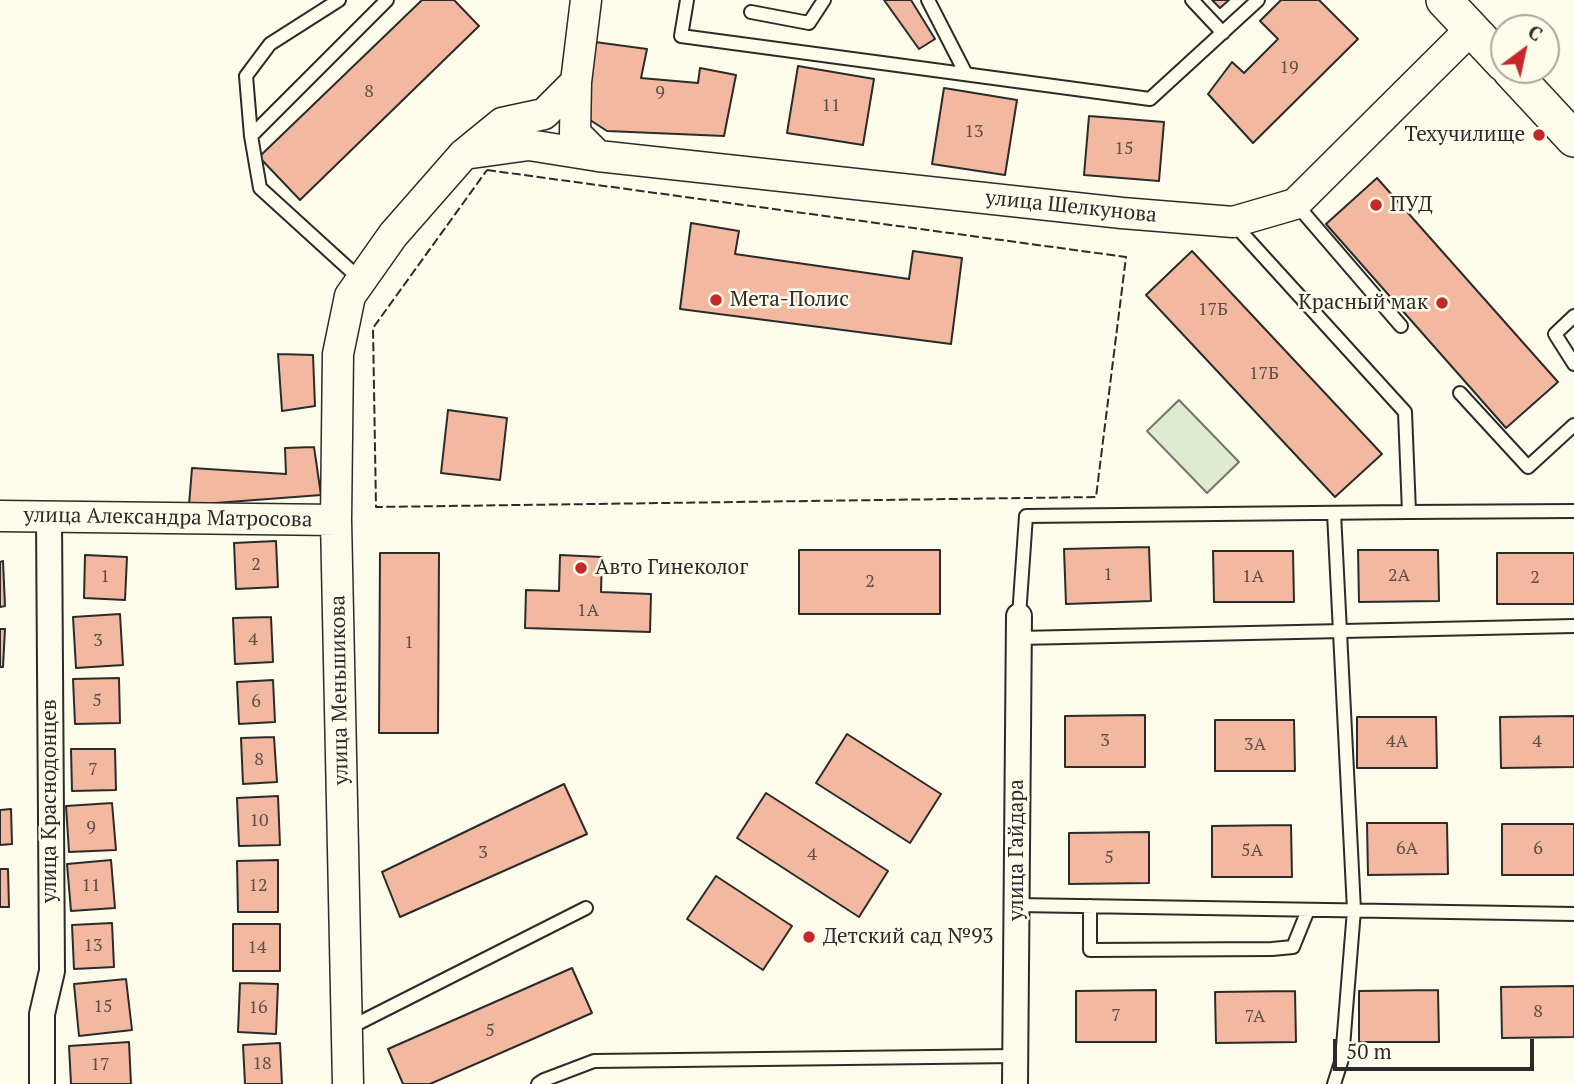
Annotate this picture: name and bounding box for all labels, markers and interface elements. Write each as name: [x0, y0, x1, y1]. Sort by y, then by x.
north arrow: [1490, 14, 1560, 84]
text: С: [1524, 19, 1548, 46]
house number: 19: [1279, 57, 1299, 79]
house number: 8: [364, 81, 374, 103]
house number: 9: [655, 82, 665, 104]
house number: 11: [821, 95, 841, 117]
house number: 13: [964, 121, 984, 143]
place label: Техучилище: [1405, 122, 1525, 148]
marker: Техучилище: [1531, 127, 1547, 143]
house number: 15: [1114, 138, 1134, 160]
street label: улица Шелкунова: [984, 185, 1158, 229]
place label: ПУД: [1390, 192, 1433, 218]
marker: ПУД: [1368, 197, 1384, 213]
place label: Мета-Полис: [730, 287, 849, 313]
place label: Красный мак: [1298, 290, 1428, 316]
marker: Мета-Полис: [708, 292, 724, 308]
marker: Красный мак: [1434, 295, 1450, 311]
house number: 17Б: [1198, 299, 1228, 321]
house number: 17Б: [1249, 363, 1279, 385]
street label: улица Александра Матросова: [23, 503, 313, 533]
house number: 2: [251, 554, 261, 576]
place label: Авто Гинеколог: [595, 555, 748, 581]
marker: Авто Гинеколог: [573, 560, 589, 576]
house number: 1: [1103, 564, 1113, 586]
house number: 2А: [1388, 565, 1410, 587]
house number: 1: [100, 566, 110, 588]
house number: 1А: [1242, 566, 1264, 588]
house number: 2: [1530, 567, 1540, 589]
house number: 2: [865, 571, 875, 593]
street label: улица Меньшикова: [326, 595, 354, 785]
house number: 1А: [577, 600, 599, 622]
house number: 4: [248, 629, 258, 651]
house number: 3: [93, 630, 103, 652]
house number: 1: [404, 632, 414, 654]
house number: 5: [92, 690, 102, 712]
house number: 6: [251, 691, 261, 713]
street label: улица Краснодонцев: [37, 699, 63, 903]
house number: 3: [1100, 730, 1110, 752]
house number: 4А: [1386, 731, 1408, 753]
house number: 4: [1532, 731, 1542, 753]
house number: 3А: [1244, 734, 1266, 756]
house number: 8: [254, 749, 264, 771]
house number: 7: [88, 759, 98, 781]
street label: улица Гайдара: [1004, 779, 1030, 921]
house number: 10: [249, 810, 269, 832]
house number: 9: [86, 817, 96, 839]
house number: 6А: [1396, 838, 1418, 860]
house number: 6: [1533, 838, 1543, 860]
house number: 5А: [1241, 840, 1263, 862]
house number: 3: [478, 842, 488, 864]
house number: 4: [807, 844, 817, 866]
house number: 5: [1104, 847, 1114, 869]
house number: 11: [81, 875, 101, 897]
house number: 12: [248, 875, 268, 897]
place label: Детский сад №93: [823, 924, 994, 950]
marker: Детский сад №93: [801, 929, 817, 945]
house number: 13: [83, 935, 103, 957]
house number: 14: [247, 937, 267, 959]
house number: 15: [93, 996, 113, 1018]
house number: 16: [248, 997, 268, 1019]
house number: 8: [1533, 1001, 1543, 1023]
house number: 7: [1111, 1005, 1121, 1027]
house number: 7А: [1245, 1006, 1265, 1028]
house number: 5: [485, 1020, 495, 1042]
scale bar: [1336, 1024, 1537, 1068]
text: 50 m: [1346, 1037, 1392, 1065]
house number: 18: [252, 1053, 272, 1075]
house number: 17: [90, 1054, 110, 1076]

